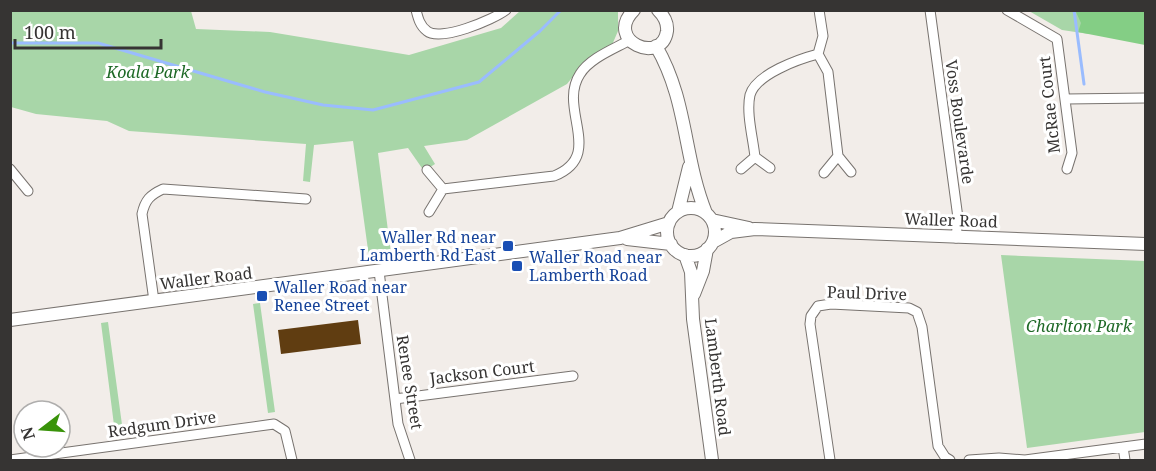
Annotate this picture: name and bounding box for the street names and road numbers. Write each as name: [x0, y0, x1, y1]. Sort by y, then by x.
street label: McRae Court: [1033, 55, 1065, 155]
street label: Voss Boulevarde: [940, 58, 980, 186]
street label: Waller Road: [904, 207, 998, 233]
street label: Waller Road: [158, 261, 254, 295]
street label: Paul Drive: [827, 281, 907, 305]
street label: Lamberth Road: [700, 317, 736, 437]
street label: Renee Street: [392, 333, 428, 431]
street label: Jackson Court: [427, 355, 536, 389]
street label: Redgum Drive: [106, 406, 218, 442]

